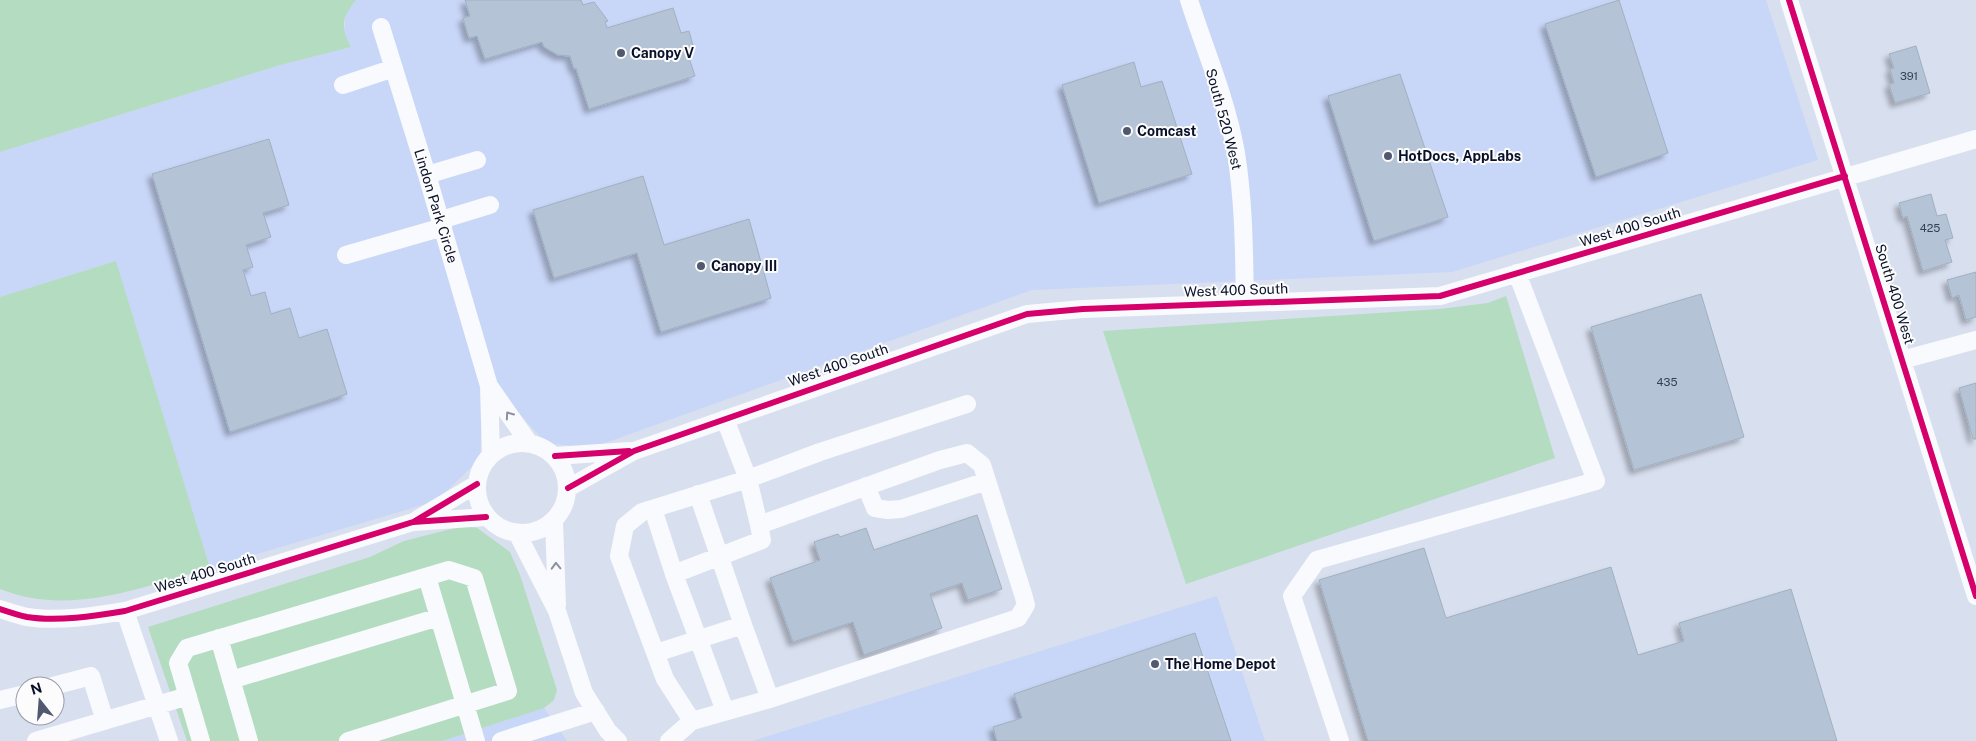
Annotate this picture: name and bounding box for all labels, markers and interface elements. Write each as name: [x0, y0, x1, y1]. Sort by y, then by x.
place label: Canopy V: [631, 45, 694, 61]
marker: Canopy V: [615, 47, 627, 59]
street label: South 520 West: [1203, 67, 1245, 171]
house number: 391: [1900, 70, 1918, 82]
place label: Comcast: [1137, 123, 1196, 139]
marker: Comcast: [1121, 125, 1133, 137]
street label: Lindon Park Circle: [411, 147, 461, 265]
place label: HotDocs, AppLabs: [1398, 148, 1521, 164]
marker: HotDocs, AppLabs: [1382, 150, 1394, 162]
street label: West 400 South: [1578, 204, 1682, 250]
house number: 425: [1920, 222, 1940, 234]
street label: South 400 West: [1872, 242, 1918, 346]
place label: Canopy III: [711, 258, 777, 274]
marker: Canopy III: [695, 260, 707, 272]
street label: West 400 South: [1183, 280, 1289, 300]
street label: West 400 South: [786, 340, 890, 390]
house number: 435: [1657, 376, 1677, 388]
one-way arrow: [506, 411, 515, 421]
street label: West 400 South: [153, 550, 257, 596]
one-way arrow: [550, 562, 561, 570]
place label: The Home Depot: [1165, 656, 1276, 672]
marker: The Home Depot: [1149, 658, 1161, 670]
north arrow: [15, 676, 65, 726]
text: N: [29, 679, 44, 698]

